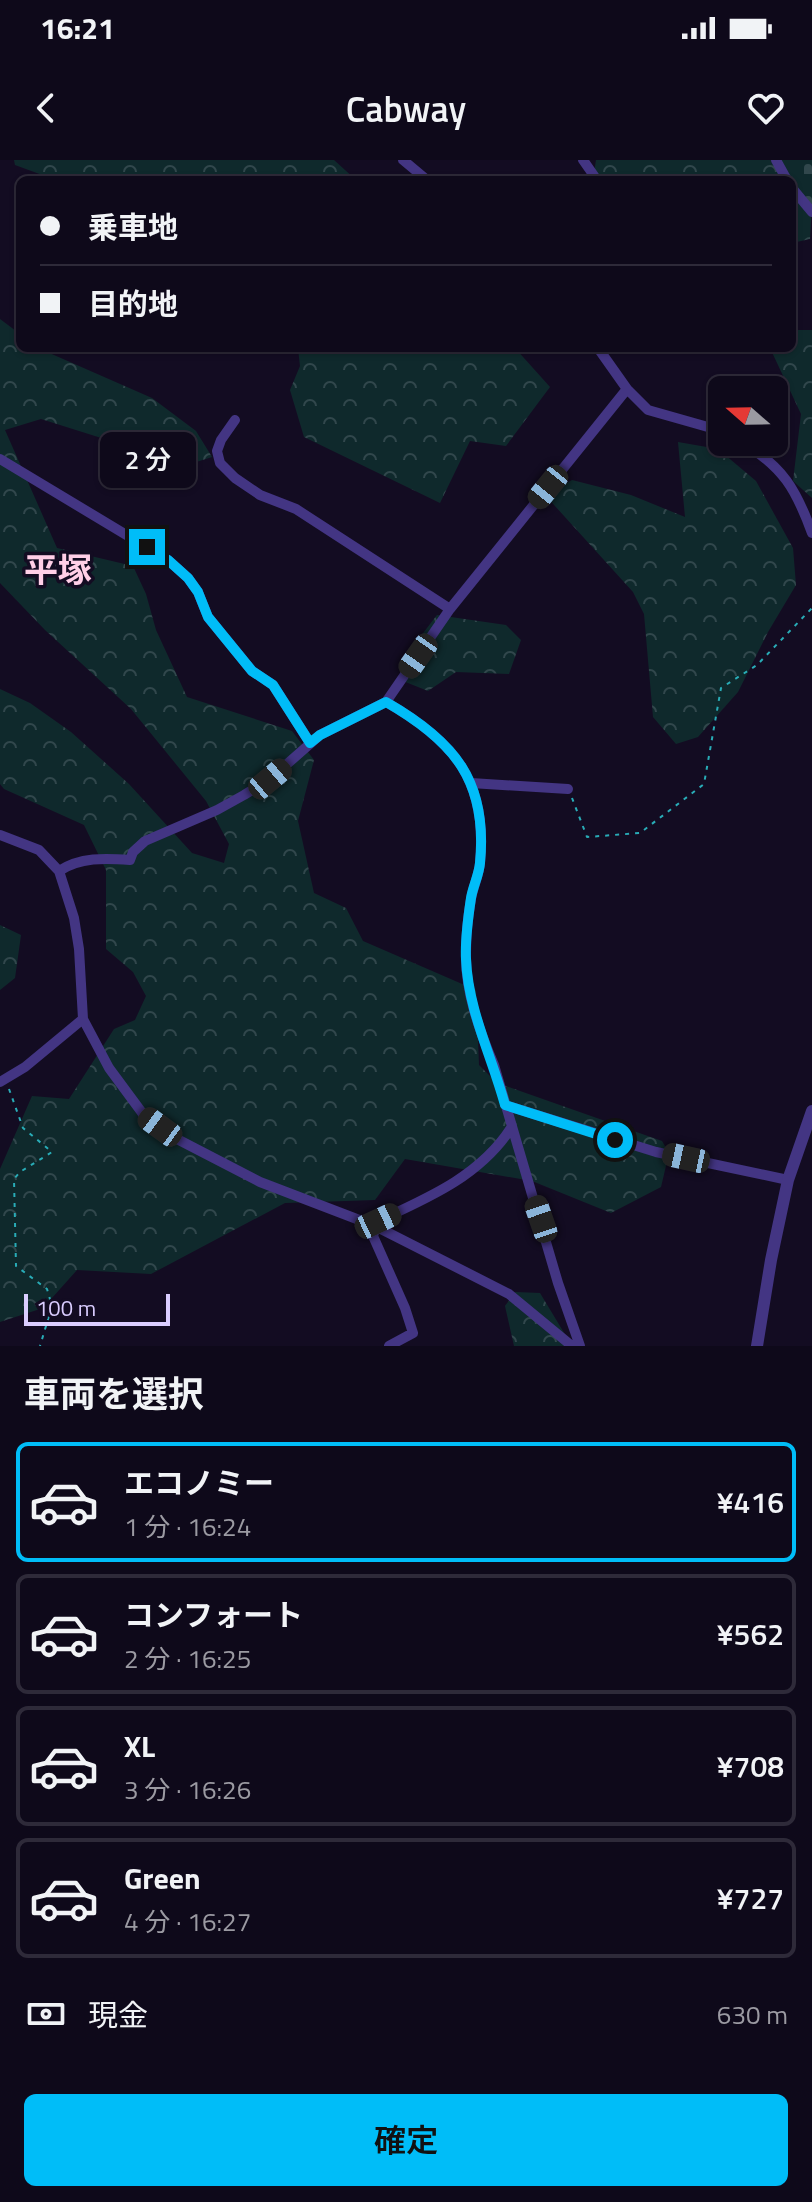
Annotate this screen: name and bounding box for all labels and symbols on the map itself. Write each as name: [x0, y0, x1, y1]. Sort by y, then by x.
north arrow: [708, 376, 788, 456]
callout: 2 分: [99, 431, 195, 487]
car: [524, 461, 572, 513]
route end: [129, 529, 165, 565]
district label: 平塚: [24, 543, 92, 595]
car: [394, 629, 442, 683]
car: [244, 754, 296, 804]
car: [134, 1103, 186, 1151]
route start: [597, 1122, 633, 1158]
car: [660, 1141, 712, 1175]
car: [522, 1192, 560, 1246]
car: [351, 1200, 405, 1242]
scale bar: [24, 1290, 170, 1326]

